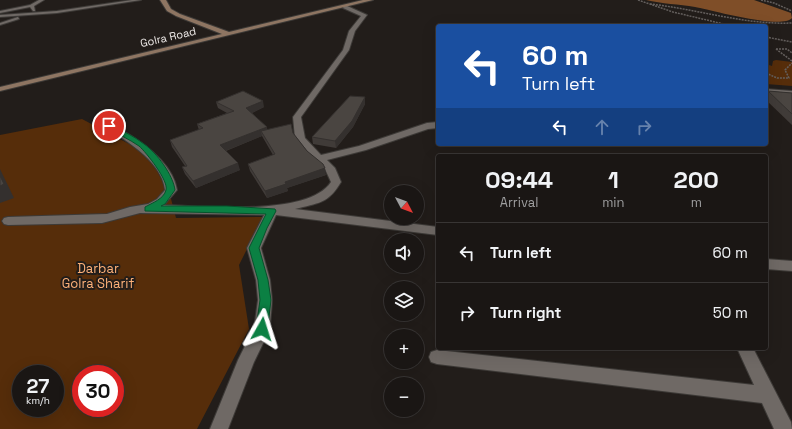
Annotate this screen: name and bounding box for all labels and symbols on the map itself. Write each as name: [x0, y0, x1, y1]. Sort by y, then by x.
street label: Golra Road: [139, 24, 197, 50]
pin: [92, 109, 126, 143]
north arrow: [384, 185, 424, 225]
park label: Darbar Golra Sharif: [62, 260, 135, 292]
position arrow: [241, 308, 283, 350]
speed limit sign: 30: [72, 365, 124, 417]

